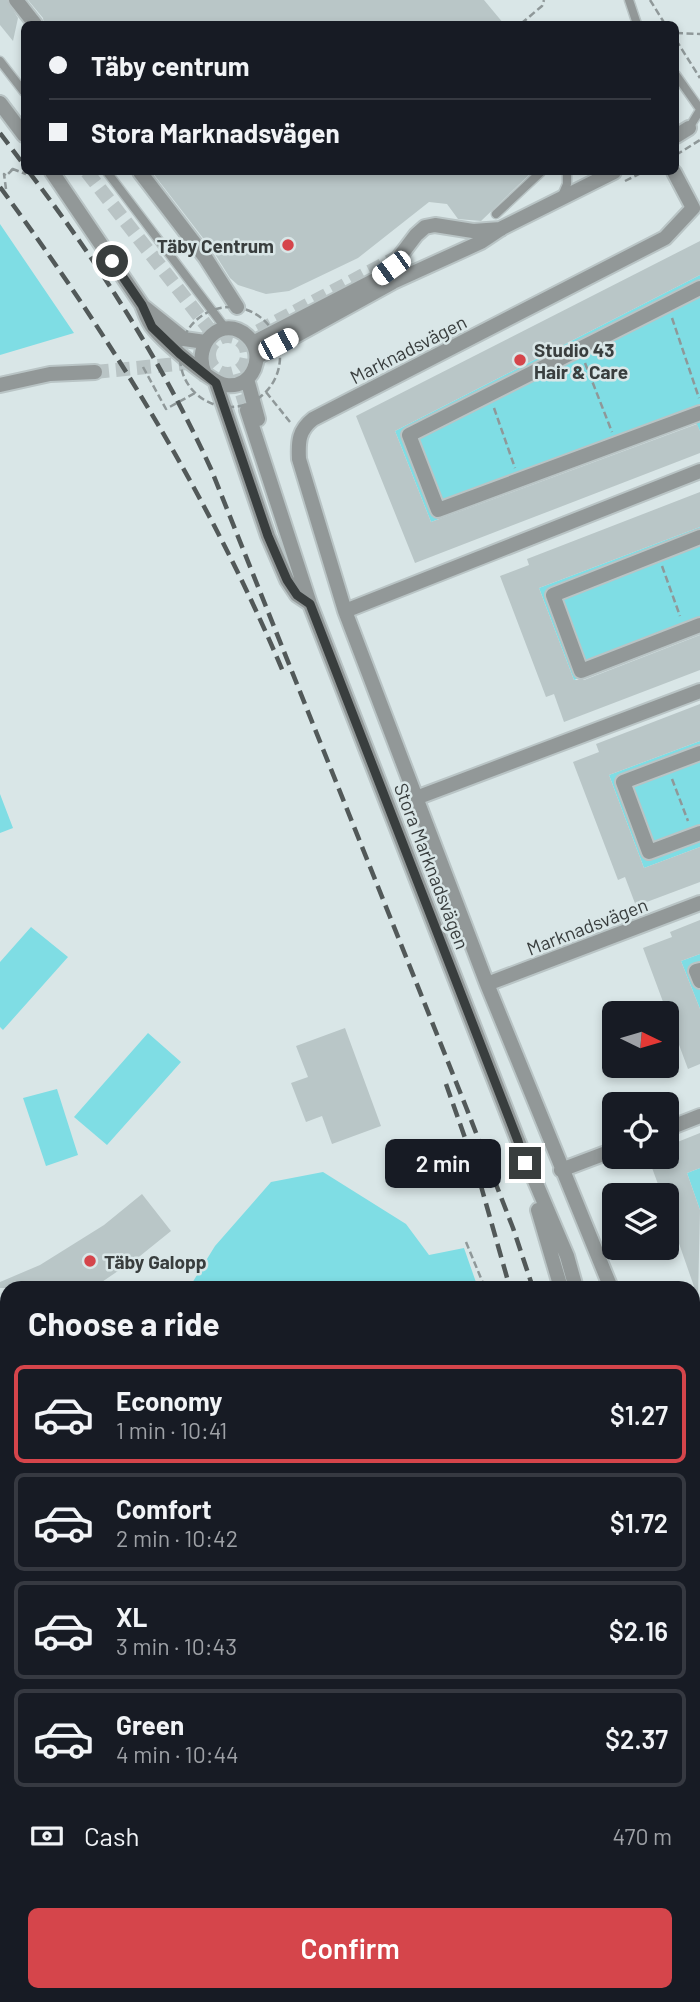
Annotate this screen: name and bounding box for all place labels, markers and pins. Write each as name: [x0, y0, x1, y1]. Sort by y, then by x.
place label: Täby Centrum: [157, 234, 274, 257]
marker: Täby Centrum: [280, 237, 296, 253]
place label: Studio 43 Hair & Care: [534, 338, 628, 383]
marker: Studio 43 Hair & Care: [512, 352, 528, 368]
place label: Täby Galopp: [104, 1250, 207, 1273]
marker: Täby Galopp: [82, 1253, 98, 1269]

